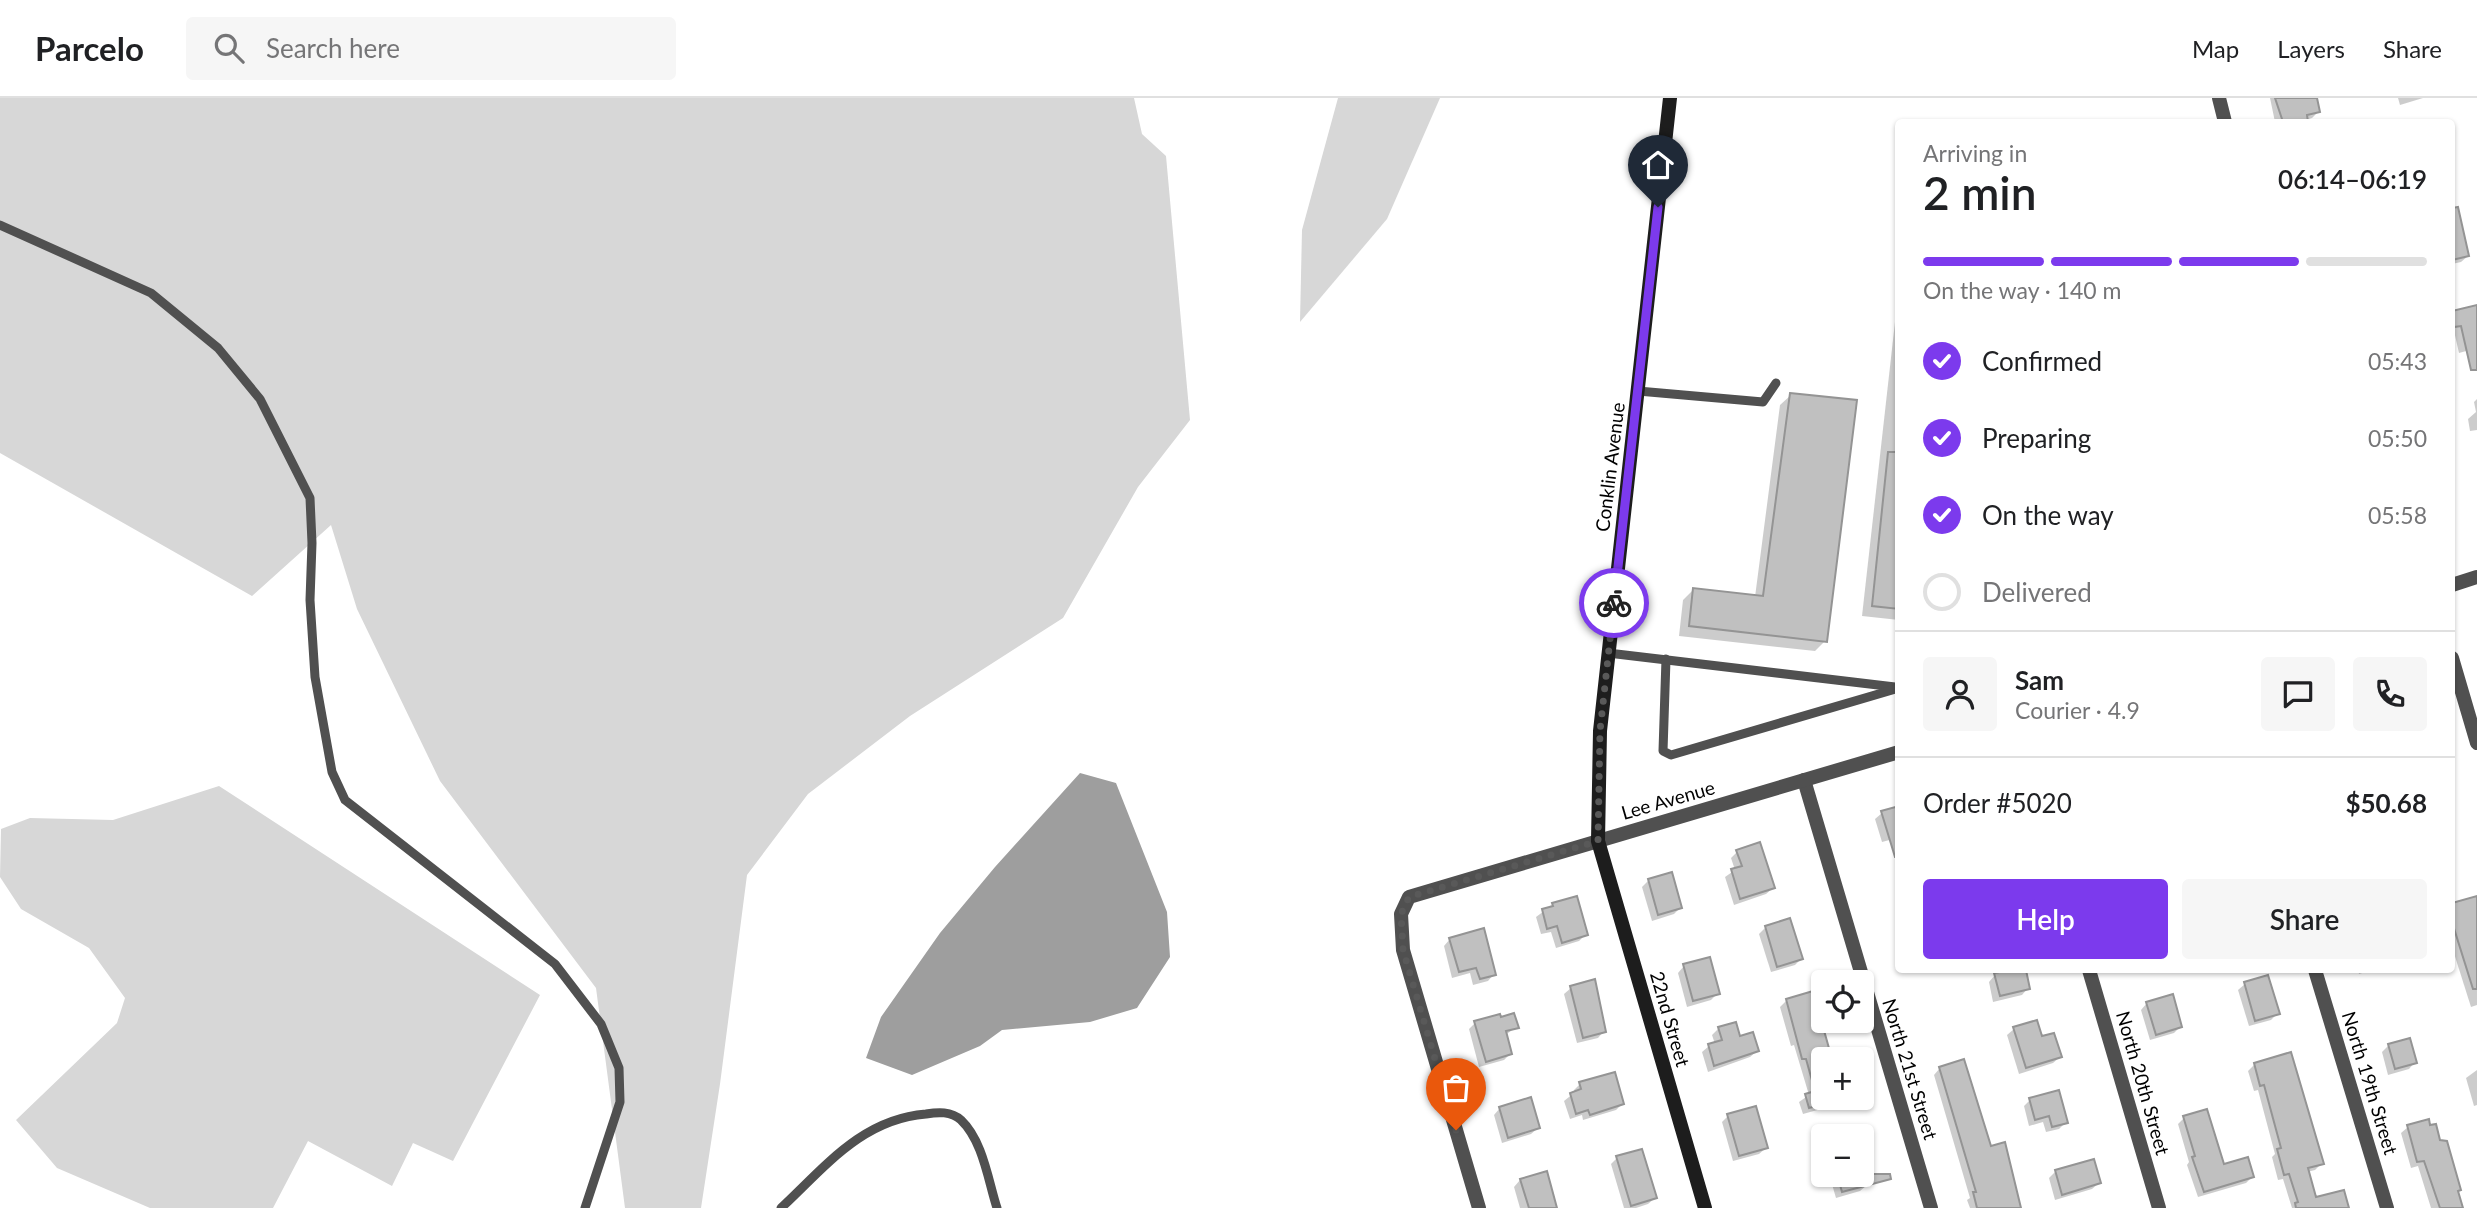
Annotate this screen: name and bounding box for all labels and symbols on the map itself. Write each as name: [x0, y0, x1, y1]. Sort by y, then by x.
pin: [1628, 135, 1688, 207]
street label: Conklin Avenue: [1590, 401, 1629, 533]
courier: [1579, 568, 1649, 638]
street label: Lee Avenue: [1618, 775, 1717, 824]
street label: 22nd Street: [1646, 969, 1695, 1069]
street label: North 21st Street: [1878, 996, 1943, 1142]
street label: North 20th Street: [2112, 1008, 2175, 1158]
street label: North 19th Street: [2338, 1008, 2403, 1157]
pin: [1426, 1058, 1486, 1130]

